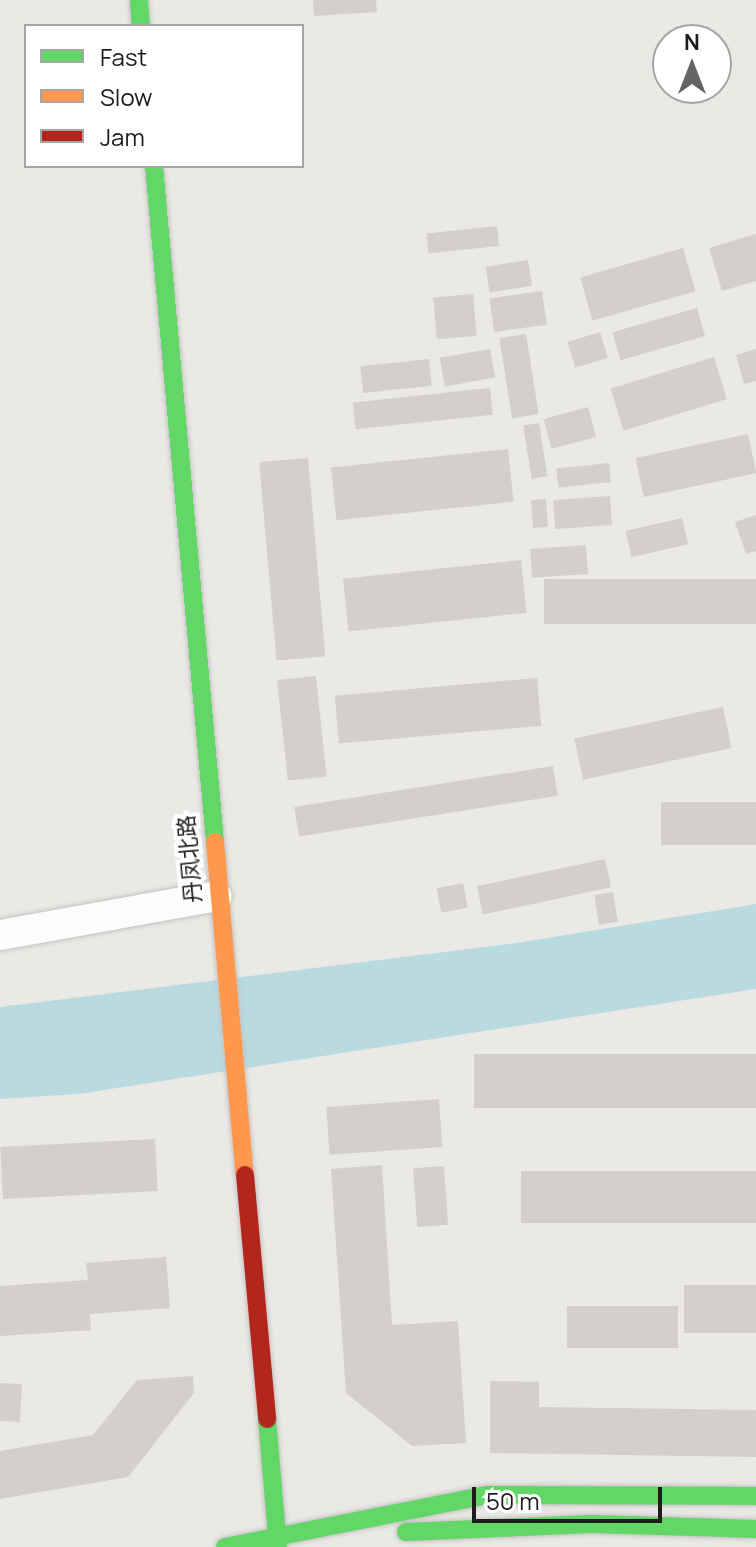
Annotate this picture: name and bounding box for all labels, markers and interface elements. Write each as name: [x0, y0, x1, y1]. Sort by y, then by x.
legend: [24, 24, 304, 168]
north arrow: [652, 24, 732, 104]
text: N: [684, 27, 700, 57]
text: Fast: [100, 40, 147, 73]
text: Slow: [100, 80, 153, 113]
text: Jam: [100, 120, 145, 153]
street label: 丹凤北路: [173, 814, 207, 904]
scale bar: [476, 1471, 666, 1521]
text: 50 m: [486, 1484, 540, 1517]

